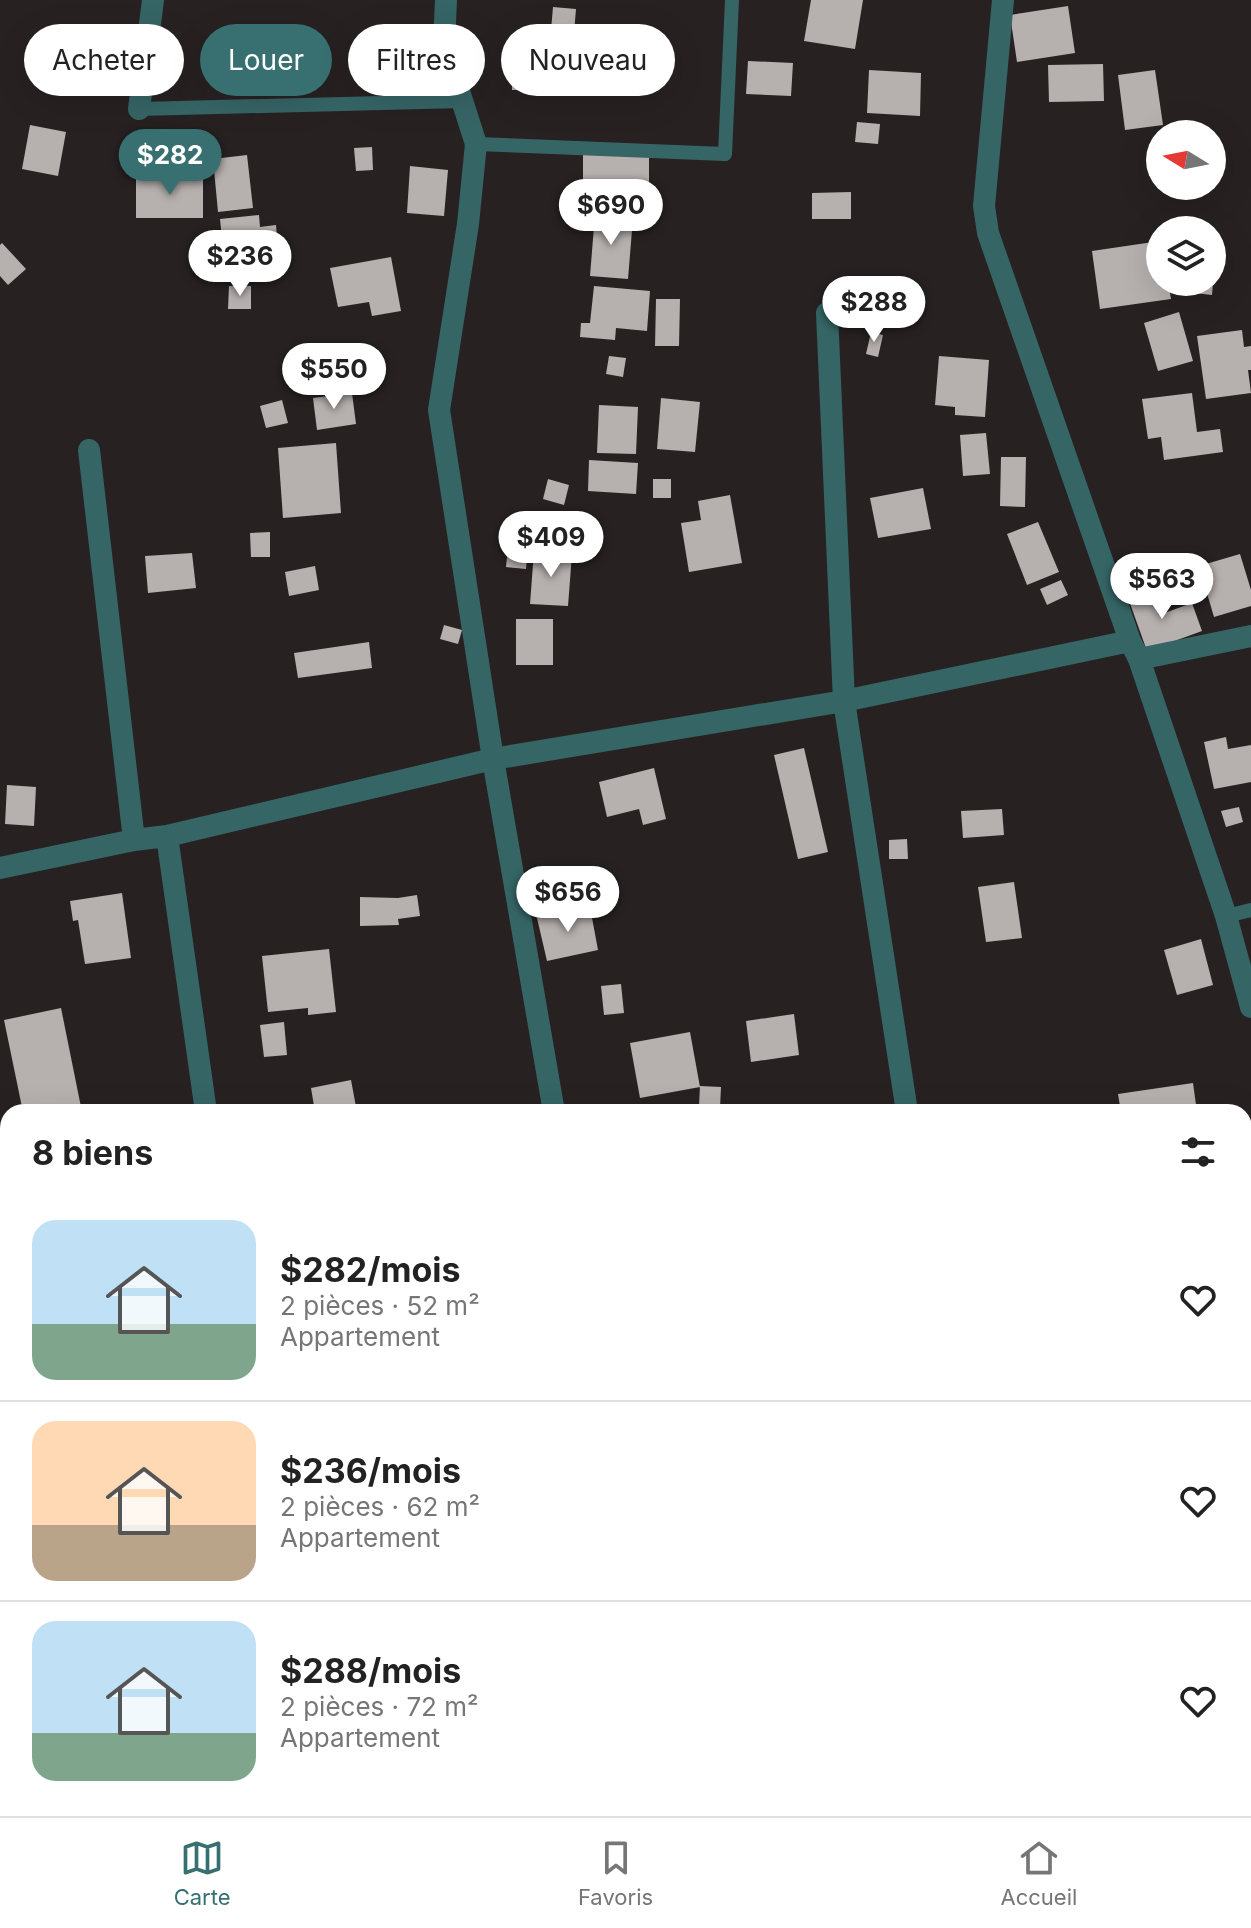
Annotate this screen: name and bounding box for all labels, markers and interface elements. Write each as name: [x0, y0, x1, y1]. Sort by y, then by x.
chip: Acheter: [24, 24, 184, 96]
chip: Louer: [200, 24, 332, 96]
chip: Filtres: [348, 24, 485, 96]
chip: Nouveau: [501, 24, 675, 96]
north arrow: [1146, 120, 1226, 200]
map controls: [1146, 120, 1226, 296]
pin: $282: [123, 129, 217, 197]
text: $282: [137, 139, 203, 170]
pin: $690: [564, 179, 658, 247]
text: $690: [577, 189, 645, 220]
button: layers: [1146, 216, 1226, 296]
pin: $236: [193, 230, 287, 298]
text: $236: [206, 240, 274, 271]
pin: $288: [827, 276, 921, 344]
text: $288: [840, 286, 908, 317]
pin: $550: [287, 343, 381, 411]
text: $550: [300, 353, 368, 384]
pin: $409: [504, 511, 598, 579]
text: $409: [516, 521, 586, 552]
pin: $563: [1115, 553, 1209, 621]
text: $563: [1128, 563, 1196, 594]
pin: $656: [521, 866, 615, 934]
text: $656: [534, 876, 602, 907]
icon: filters: [1176, 1130, 1220, 1174]
text: 8 biens: [32, 1132, 153, 1173]
text: $282/mois: [280, 1249, 461, 1290]
icon: home: [96, 1252, 192, 1348]
icon: heart: [1176, 1278, 1220, 1322]
text: 2 pièces · 52 m²: [280, 1290, 480, 1321]
text: Appartement: [280, 1321, 440, 1352]
text: $236/mois: [280, 1450, 461, 1491]
icon: home: [96, 1453, 192, 1549]
icon: heart: [1176, 1479, 1220, 1523]
text: 2 pièces · 62 m²: [280, 1491, 480, 1522]
text: Appartement: [280, 1522, 440, 1553]
text: $288/mois: [280, 1650, 461, 1691]
icon: home: [96, 1653, 192, 1749]
icon: heart: [1176, 1679, 1220, 1723]
text: 2 pièces · 72 m²: [280, 1691, 479, 1722]
text: Appartement: [280, 1722, 440, 1753]
tab: Carte: [174, 1836, 231, 1910]
tab: Favoris: [578, 1836, 653, 1910]
tab: Accueil: [1000, 1836, 1077, 1910]

